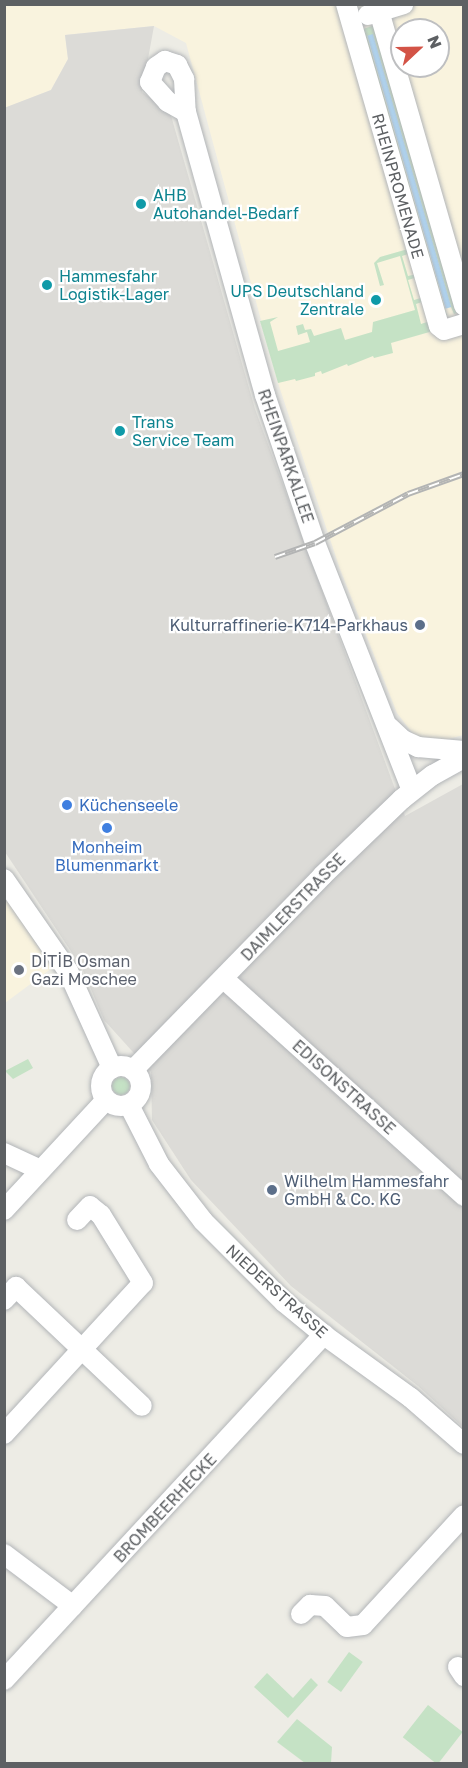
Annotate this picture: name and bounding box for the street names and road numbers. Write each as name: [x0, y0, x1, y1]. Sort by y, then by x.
street label: RHEINPROMENADE: [368, 111, 428, 261]
street label: RHEINPARKALLEE: [254, 386, 318, 526]
street label: DAIMLERSTRASSE: [237, 849, 349, 965]
street label: EDISONSTRASSE: [289, 1036, 399, 1138]
street label: NIEDERSTRASSE: [222, 1240, 332, 1342]
street label: BROMBEERHECKE: [110, 1450, 220, 1566]

